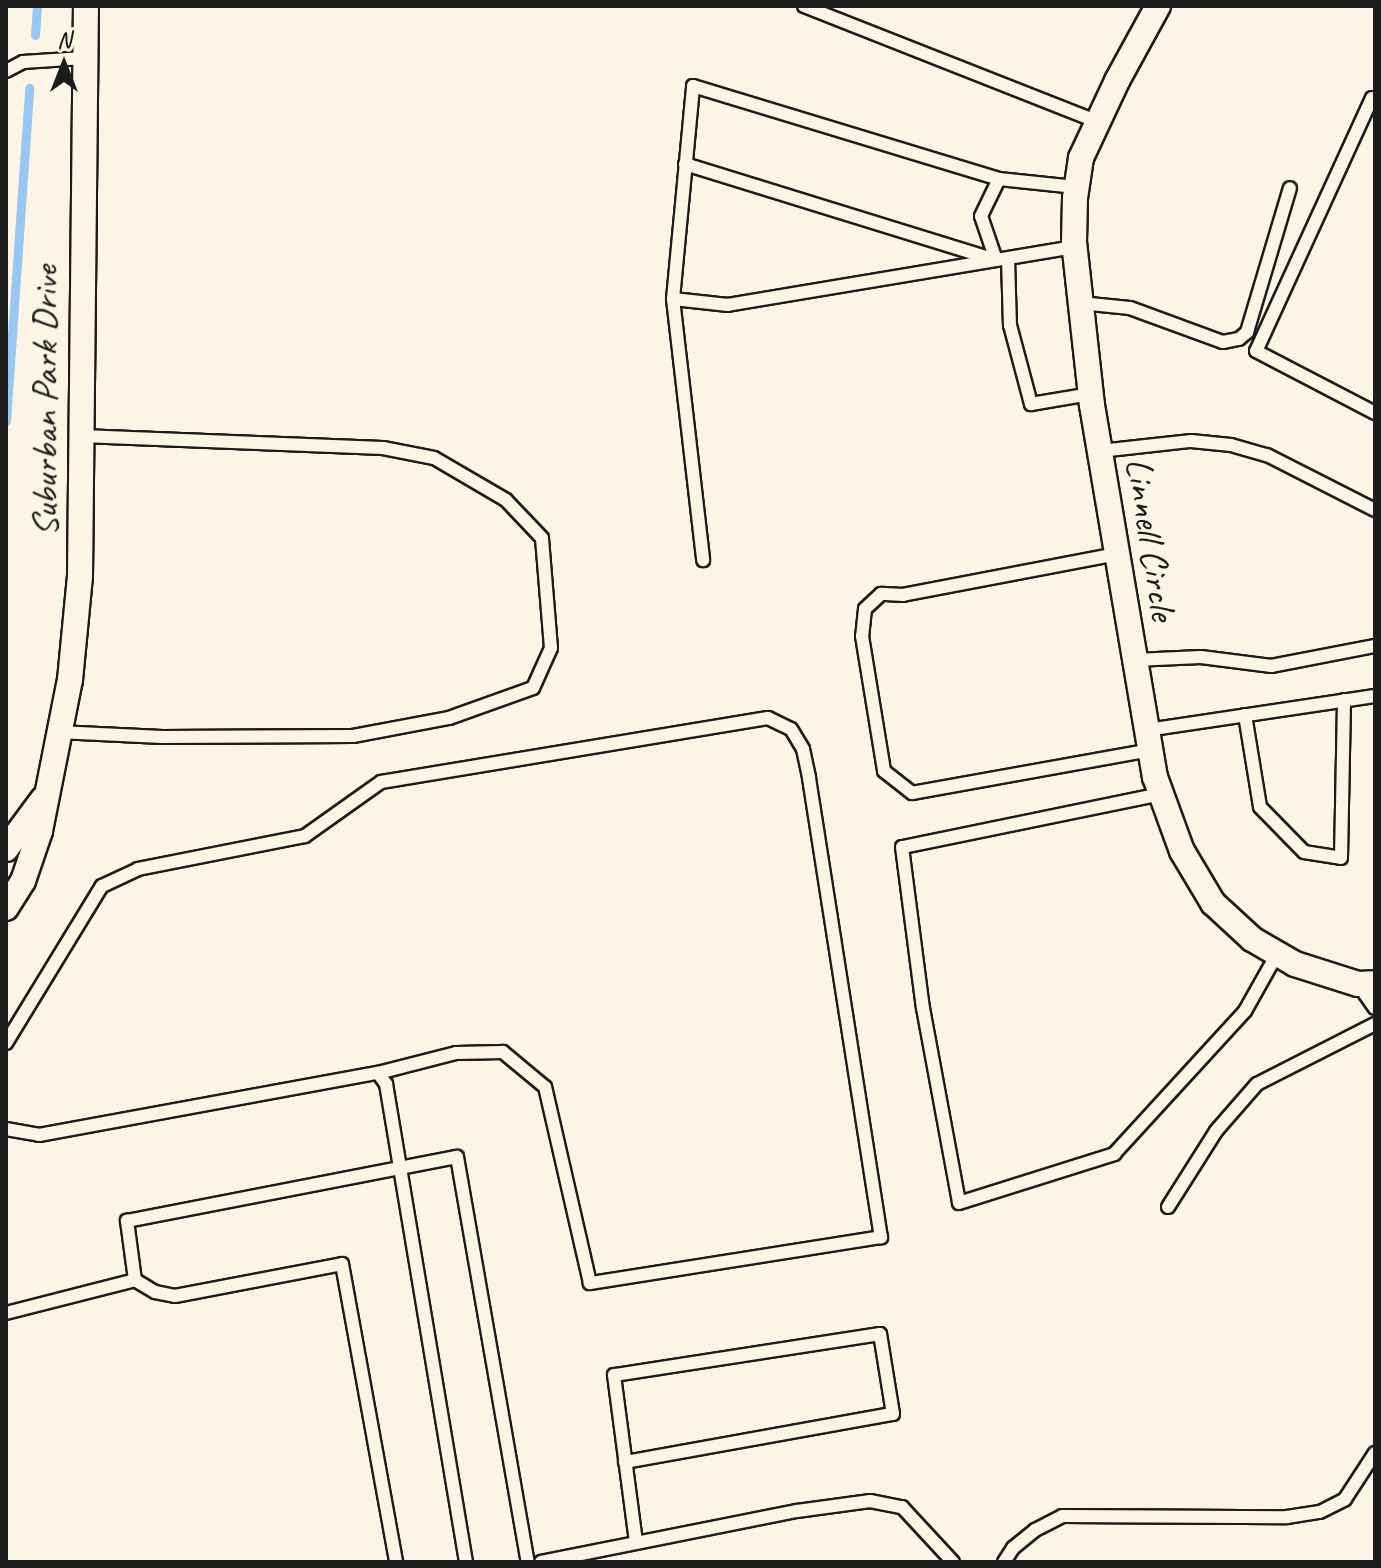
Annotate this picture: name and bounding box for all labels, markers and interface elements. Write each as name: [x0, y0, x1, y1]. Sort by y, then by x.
north arrow: [24, 24, 104, 104]
text: N: [57, 26, 71, 54]
street label: Suburban Park Drive: [22, 265, 68, 537]
street label: Linnell Circle: [1116, 455, 1186, 623]

